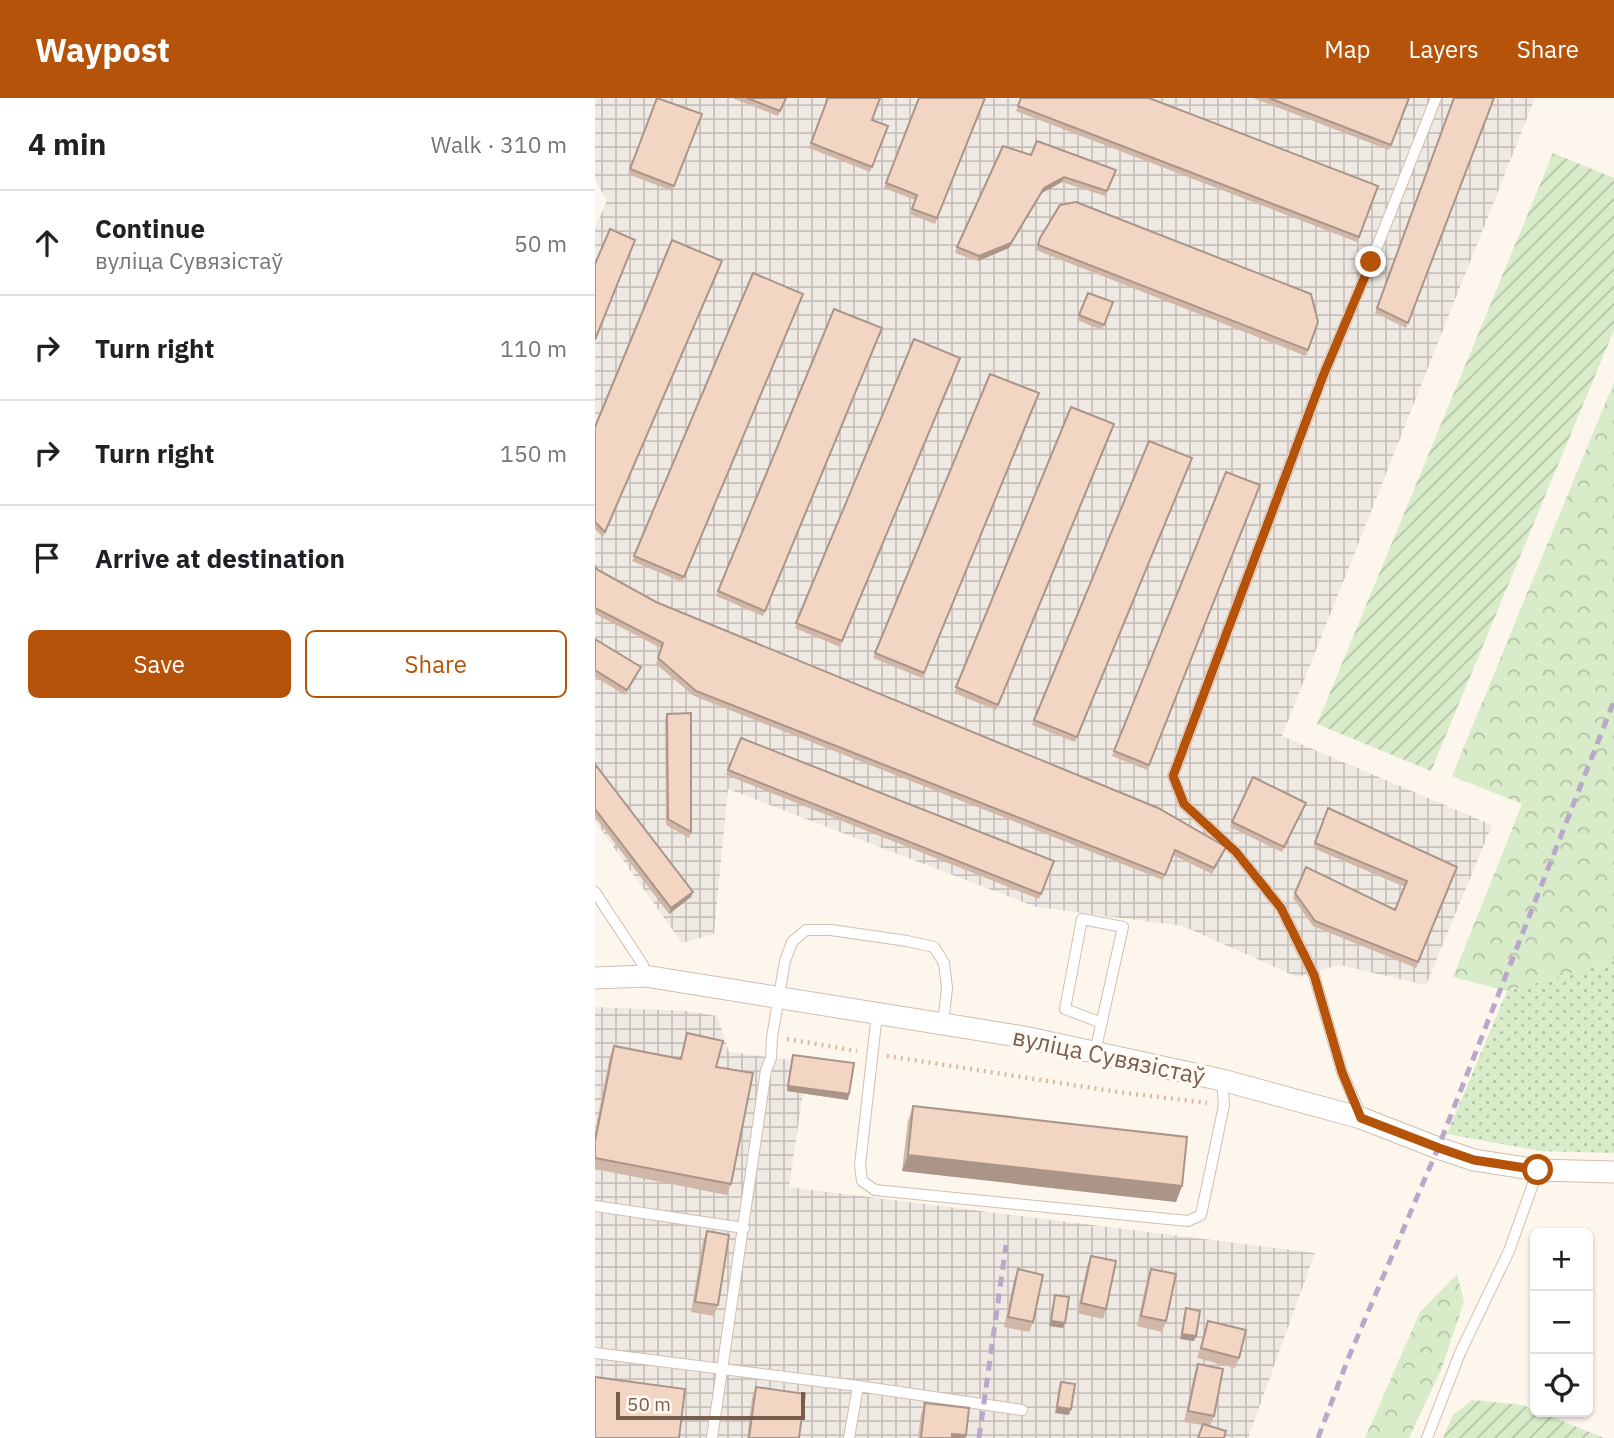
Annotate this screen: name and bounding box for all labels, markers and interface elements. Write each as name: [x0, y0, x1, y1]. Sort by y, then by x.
text: Waypost: [35, 28, 170, 71]
text: Map: [1324, 33, 1371, 65]
text: Layers: [1409, 33, 1479, 65]
text: Share: [1517, 33, 1579, 65]
text: 4 min: [28, 124, 106, 163]
text: Walk · 310 m: [431, 129, 567, 159]
text: Continue: [95, 211, 205, 245]
icon: ahead: [28, 224, 66, 262]
text: 50 m: [514, 228, 567, 258]
text: вуліца Сувязістаў: [95, 245, 283, 275]
route end: [1355, 246, 1386, 277]
icon: right: [28, 329, 66, 367]
text: Turn right: [95, 331, 214, 365]
text: 110 m: [500, 333, 567, 363]
icon: right: [28, 434, 66, 472]
text: Turn right: [95, 436, 214, 470]
text: 150 m: [500, 438, 567, 468]
icon: arrive: [28, 539, 66, 577]
text: Arrive at destination: [95, 541, 345, 575]
button: Save: [28, 630, 291, 698]
button: Share: [305, 630, 567, 698]
street label: вуліца Сувязістаў: [1010, 1020, 1208, 1092]
route start: [1522, 1154, 1553, 1185]
map controls: [1530, 1228, 1593, 1417]
button: +: [1530, 1228, 1593, 1291]
button: −: [1530, 1291, 1593, 1354]
button: locate: [1530, 1354, 1593, 1417]
scale bar: [616, 1389, 805, 1421]
text: 50 m: [627, 1392, 671, 1416]

